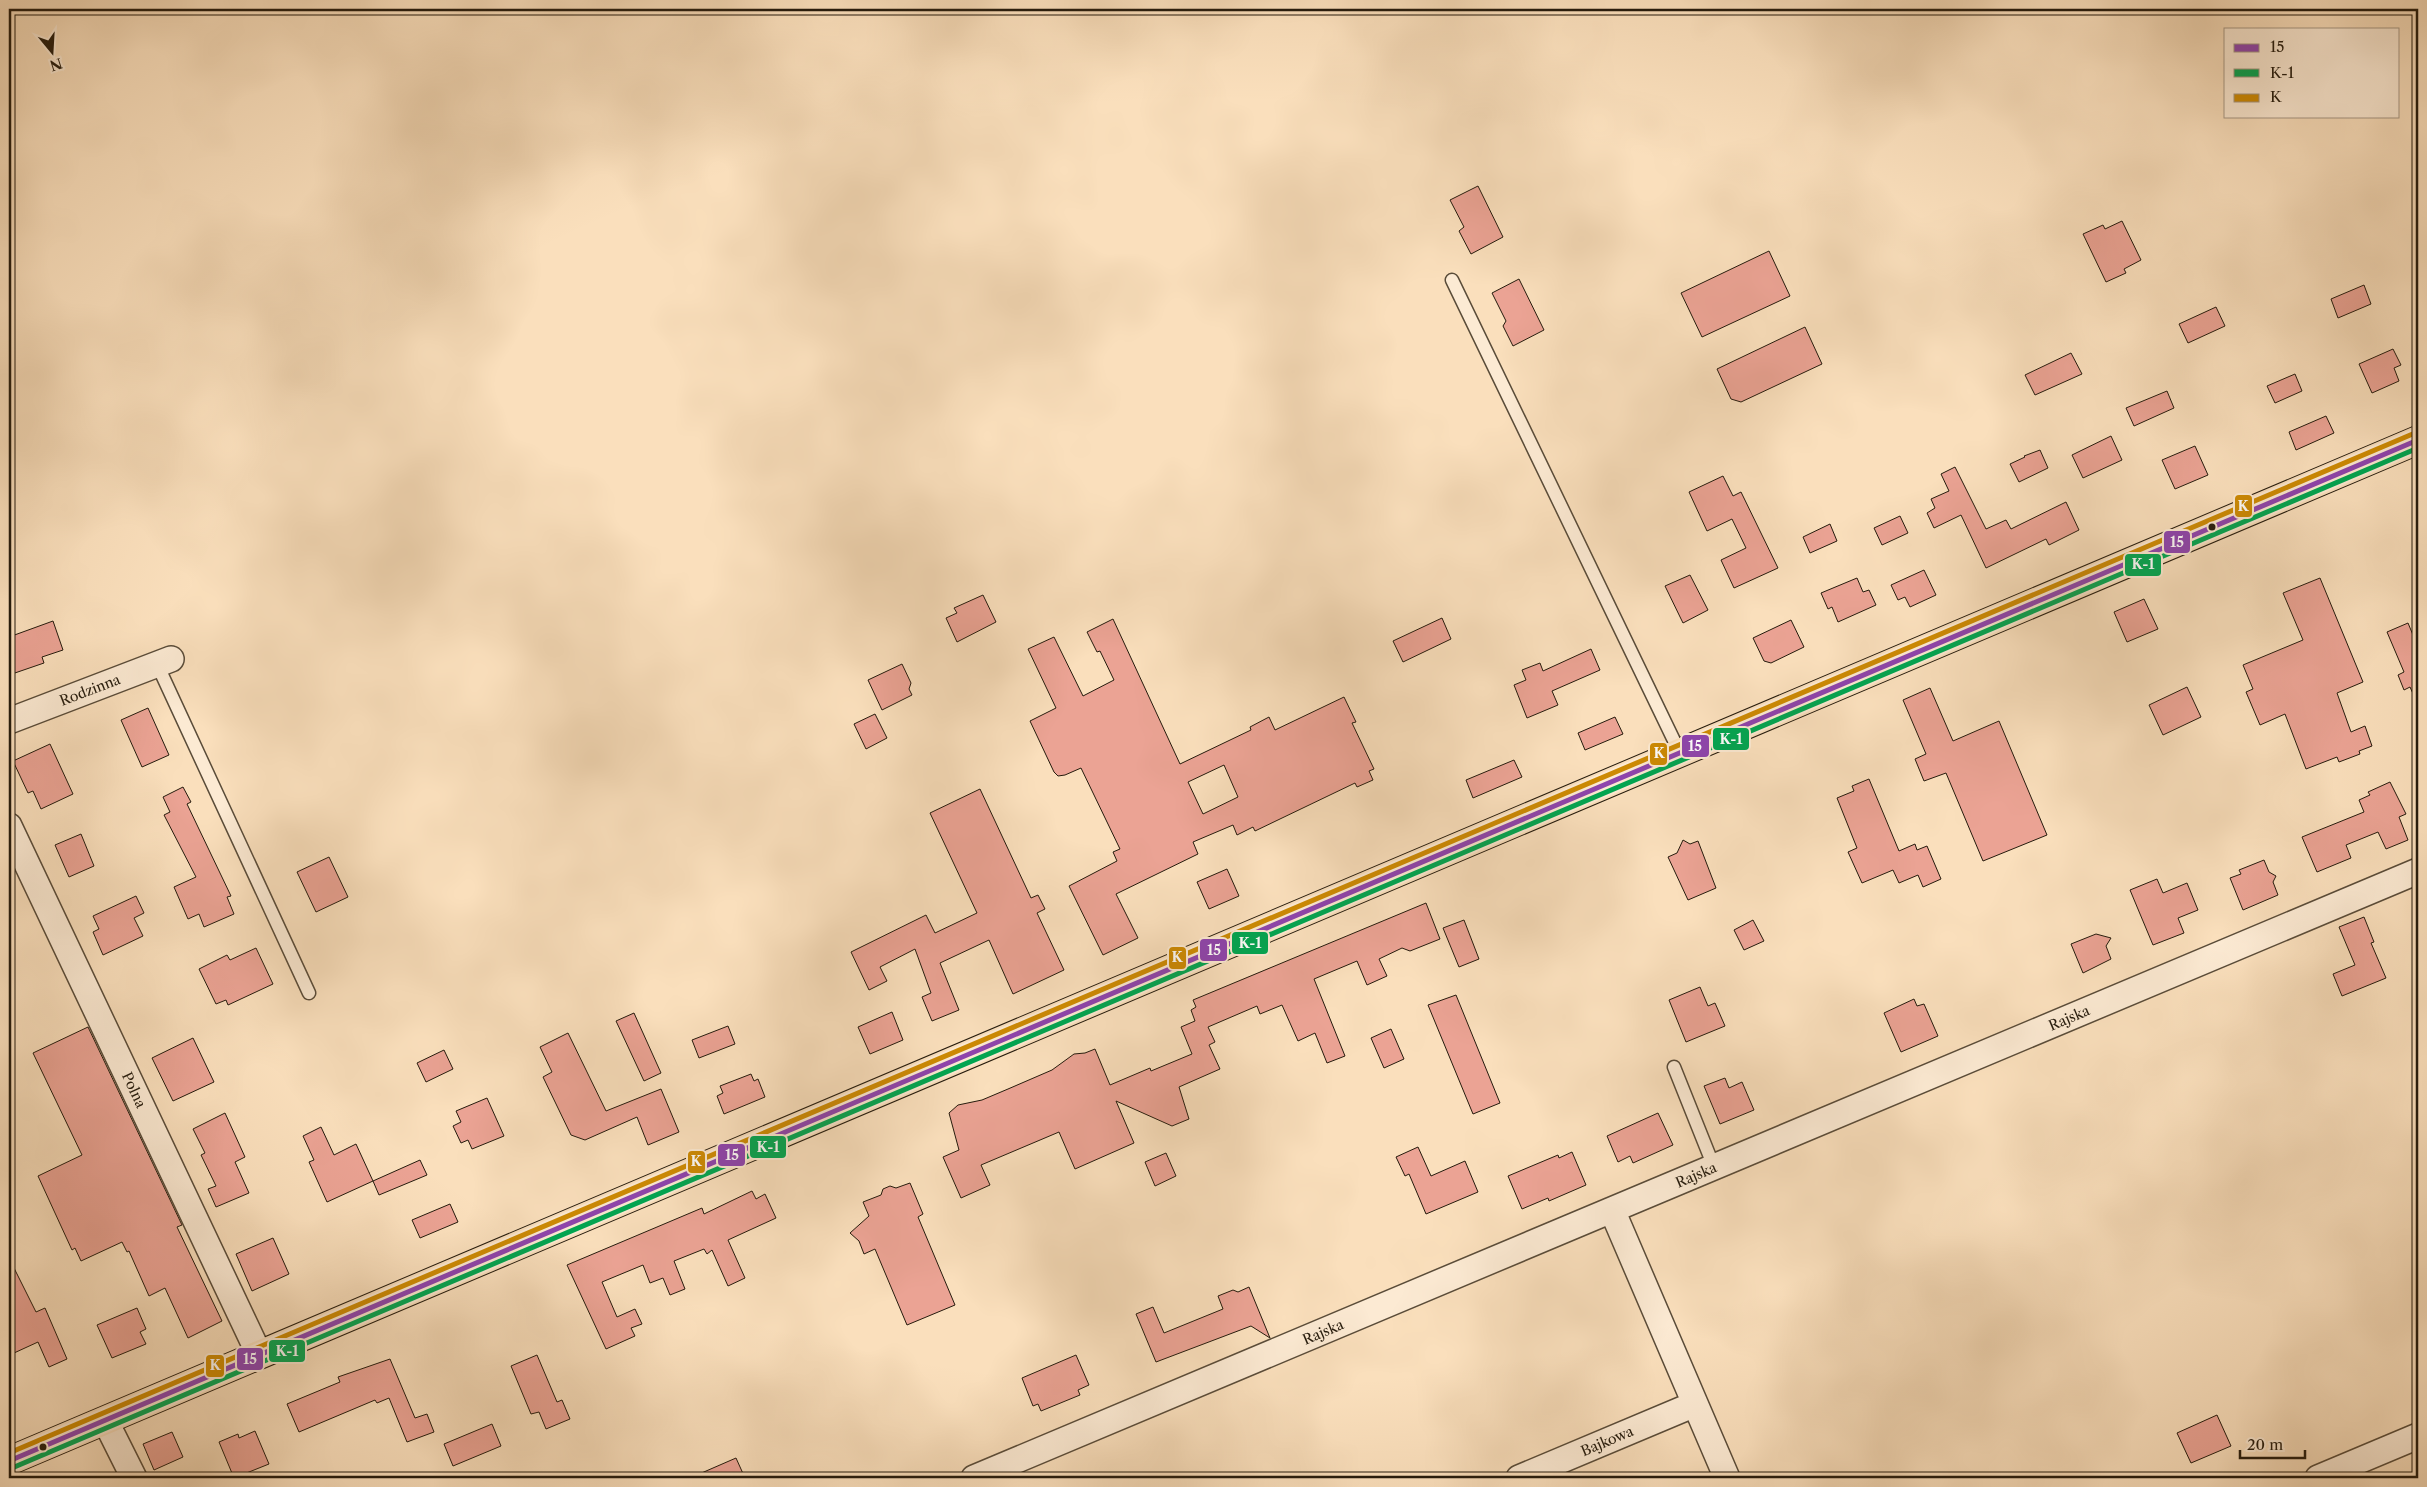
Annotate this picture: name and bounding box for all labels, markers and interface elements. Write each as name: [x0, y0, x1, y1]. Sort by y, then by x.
north arrow: [28, 28, 78, 78]
legend: [2224, 28, 2400, 118]
text: 15: [2270, 37, 2284, 56]
text: N: [47, 54, 65, 75]
text: K-1: [2270, 63, 2295, 82]
text: K: [2270, 87, 2283, 106]
line badge: K: [2234, 494, 2253, 518]
text: K: [2237, 497, 2249, 515]
unlabelled marker: [2207, 522, 2217, 532]
line badge: 15: [2163, 530, 2191, 554]
text: 15: [2170, 533, 2184, 551]
line badge: K-1: [2124, 553, 2162, 577]
text: K-1: [2131, 555, 2155, 573]
street label: Rodzinna: [57, 670, 123, 710]
line badge: K-1: [1712, 727, 1750, 751]
text: K-1: [1719, 730, 1743, 748]
line badge: 15: [1681, 734, 1710, 758]
text: 15: [1688, 737, 1702, 755]
line badge: K: [1649, 742, 1668, 766]
text: K: [1653, 744, 1665, 762]
line badge: K-1: [1231, 931, 1269, 955]
text: K-1: [1238, 934, 1262, 952]
line badge: 15: [1199, 938, 1228, 962]
text: 15: [1207, 941, 1221, 959]
line badge: K: [1168, 946, 1187, 970]
text: K: [1171, 948, 1183, 966]
street label: Rajska: [2046, 1001, 2093, 1035]
street label: Polna: [118, 1069, 150, 1111]
line badge: K-1: [749, 1135, 787, 1159]
text: K-1: [756, 1138, 780, 1156]
line badge: 15: [717, 1143, 746, 1167]
text: 15: [725, 1146, 739, 1164]
line badge: K: [687, 1150, 706, 1174]
text: K: [690, 1152, 702, 1170]
street label: Rajska: [1673, 1158, 1720, 1192]
street label: Rajska: [1300, 1315, 1347, 1349]
line badge: K-1: [268, 1339, 306, 1363]
text: K-1: [275, 1342, 299, 1360]
line badge: 15: [236, 1347, 264, 1371]
text: 15: [243, 1350, 257, 1368]
line badge: K: [205, 1354, 225, 1378]
text: K: [209, 1356, 221, 1374]
street label: Bajkowa: [1578, 1422, 1637, 1460]
scale bar: [2240, 1427, 2304, 1459]
text: 20 m: [2247, 1435, 2283, 1454]
unlabelled marker: [38, 1442, 48, 1452]

